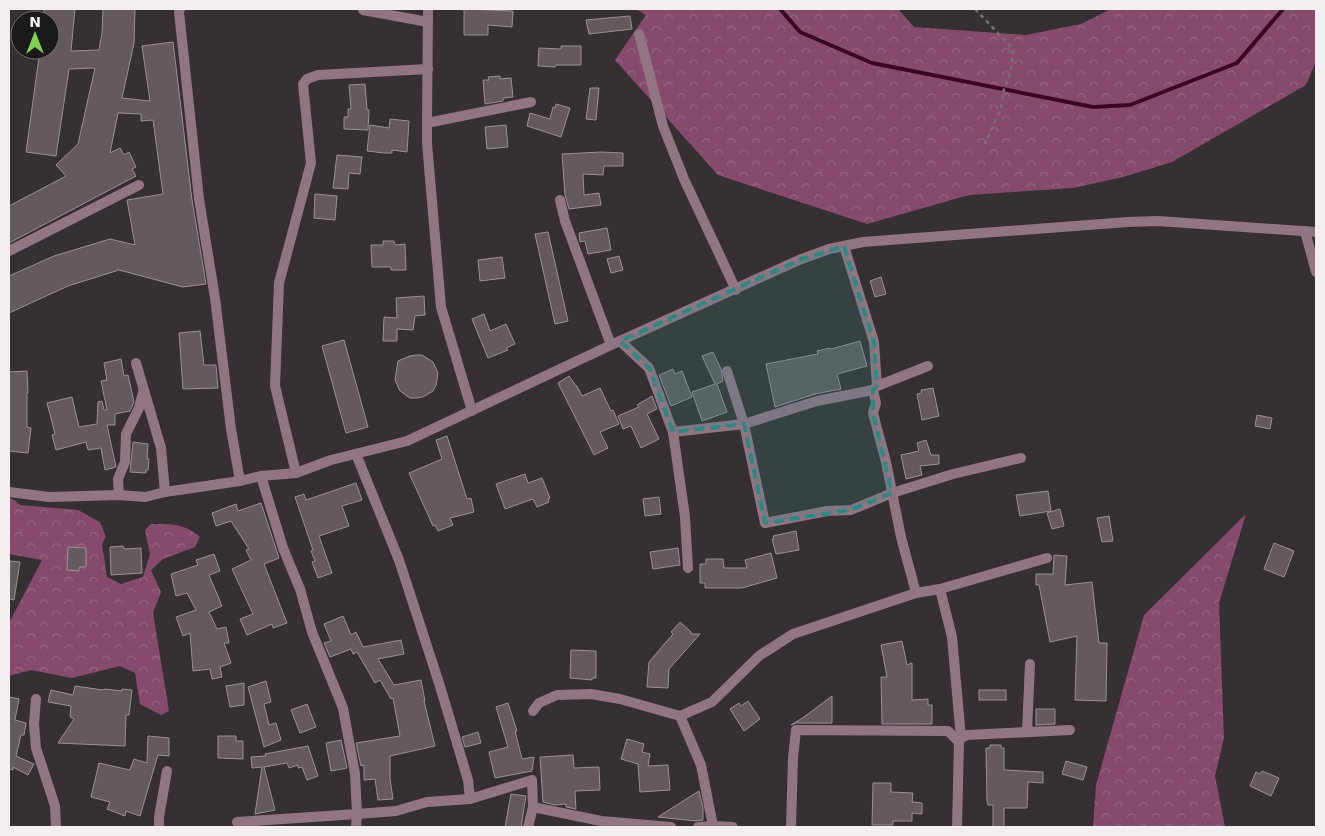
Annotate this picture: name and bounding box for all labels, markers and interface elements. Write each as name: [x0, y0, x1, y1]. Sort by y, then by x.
north arrow: [10, 10, 60, 60]
text: N: [29, 14, 41, 30]

